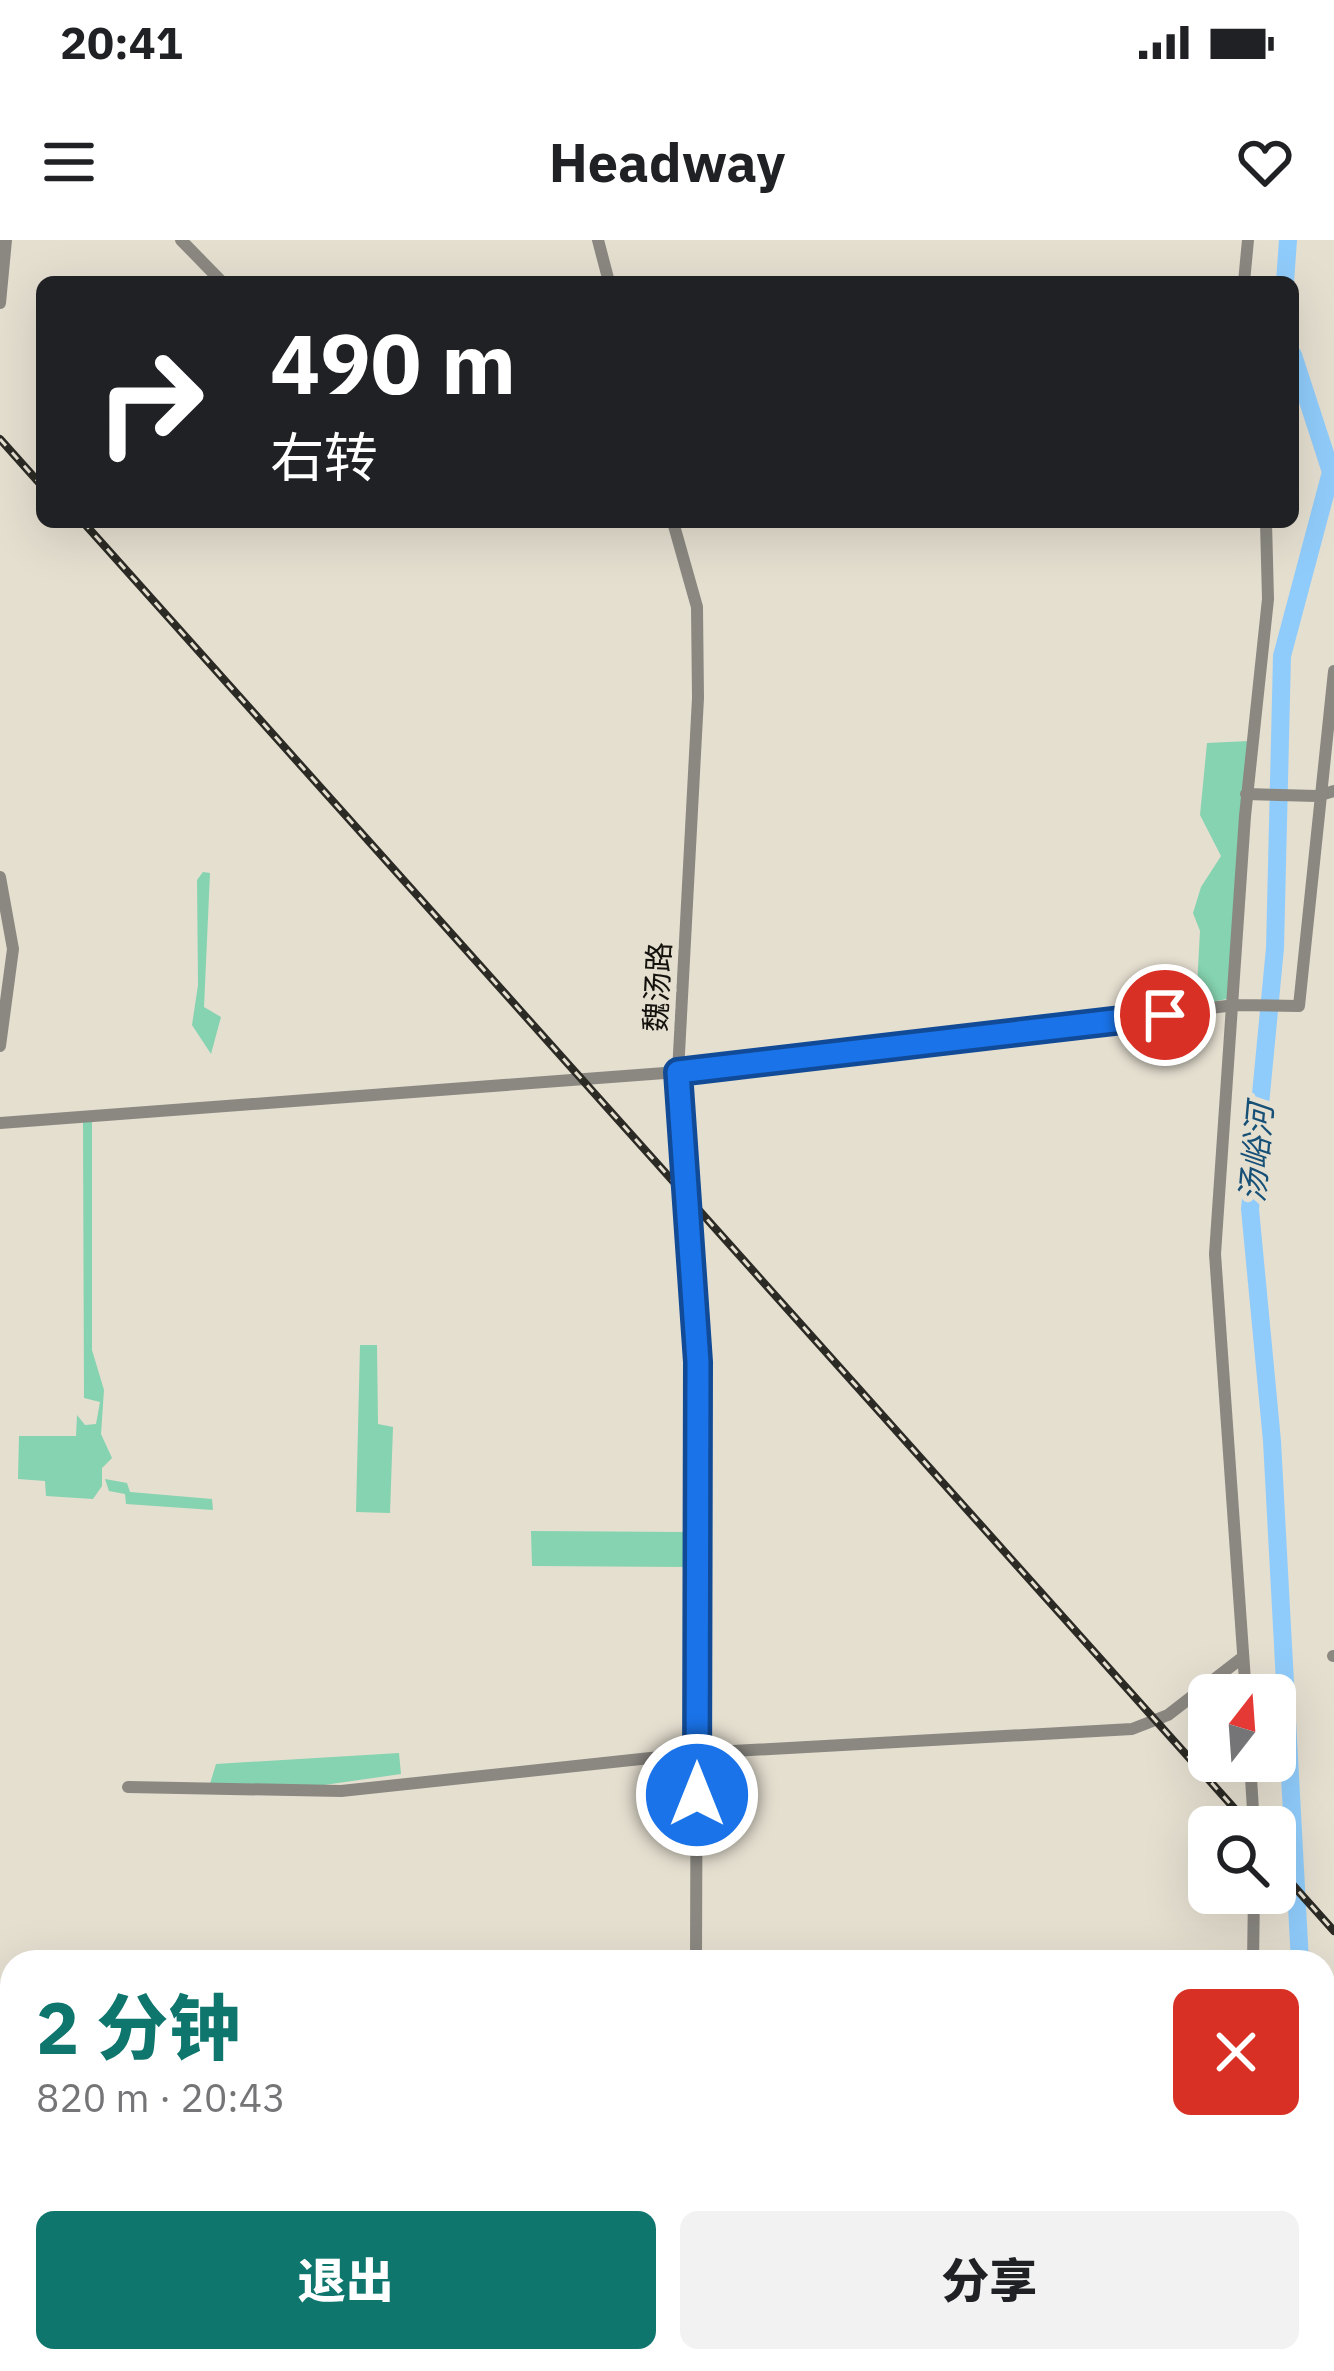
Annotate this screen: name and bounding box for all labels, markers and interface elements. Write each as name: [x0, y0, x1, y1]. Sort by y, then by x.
text: 20:41: [60, 13, 183, 71]
text: Headway: [549, 127, 785, 197]
icon: menu: [36, 129, 102, 195]
icon: heart: [1232, 129, 1298, 195]
text: 490 m: [270, 308, 516, 417]
icon: right: [72, 324, 228, 480]
text: 右转: [270, 422, 378, 492]
street label: 魏汤路: [635, 941, 678, 1033]
pin: [1114, 964, 1216, 1066]
icon: arrive: [1132, 982, 1198, 1048]
water label: 汤峪河: [1230, 1096, 1282, 1204]
north arrow: [1188, 1674, 1296, 1782]
map controls: [1188, 1674, 1296, 1914]
position arrow: [634, 1732, 760, 1858]
button: search: [1188, 1806, 1296, 1914]
text: 2 分钟: [36, 1980, 240, 2074]
button: close: [1173, 1989, 1299, 2115]
text: 820 m · 20:43: [36, 2072, 286, 2123]
button: 退出: [36, 2211, 656, 2349]
button: 分享: [680, 2211, 1299, 2349]

